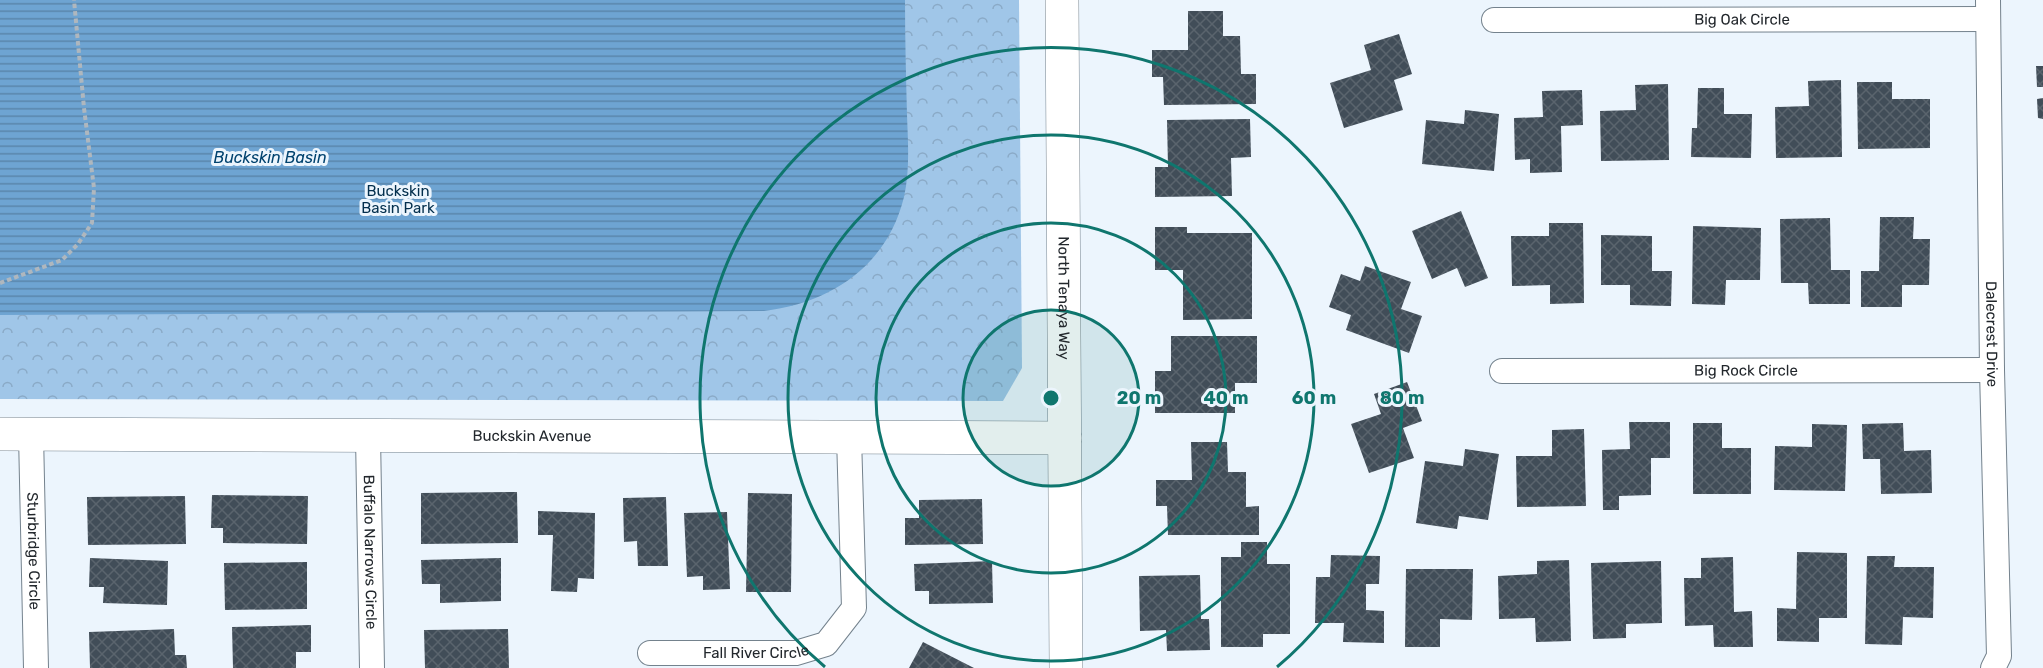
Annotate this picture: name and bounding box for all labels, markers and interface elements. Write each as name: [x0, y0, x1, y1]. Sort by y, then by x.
street label: Big Oak Circle: [1694, 10, 1790, 29]
water label: Buckskin Basin: [213, 148, 327, 167]
park label: Buckskin Basin Park: [361, 182, 435, 217]
street label: North Tenaya Way: [1054, 236, 1073, 360]
street label: Dalecrest Drive: [1982, 281, 2001, 387]
street label: Big Rock Circle: [1694, 361, 1798, 380]
text: 20 m: [1117, 387, 1161, 409]
text: 40 m: [1204, 387, 1248, 409]
text: 60 m: [1292, 387, 1336, 409]
text: 80 m: [1380, 387, 1424, 409]
centre of rings: [1041, 388, 1061, 408]
street label: Buckskin Avenue: [472, 427, 592, 445]
street label: Buffalo Narrows Circle: [360, 474, 380, 629]
street label: Sturbridge Circle: [23, 492, 44, 610]
street label: Fall River Circle: [703, 641, 811, 662]

